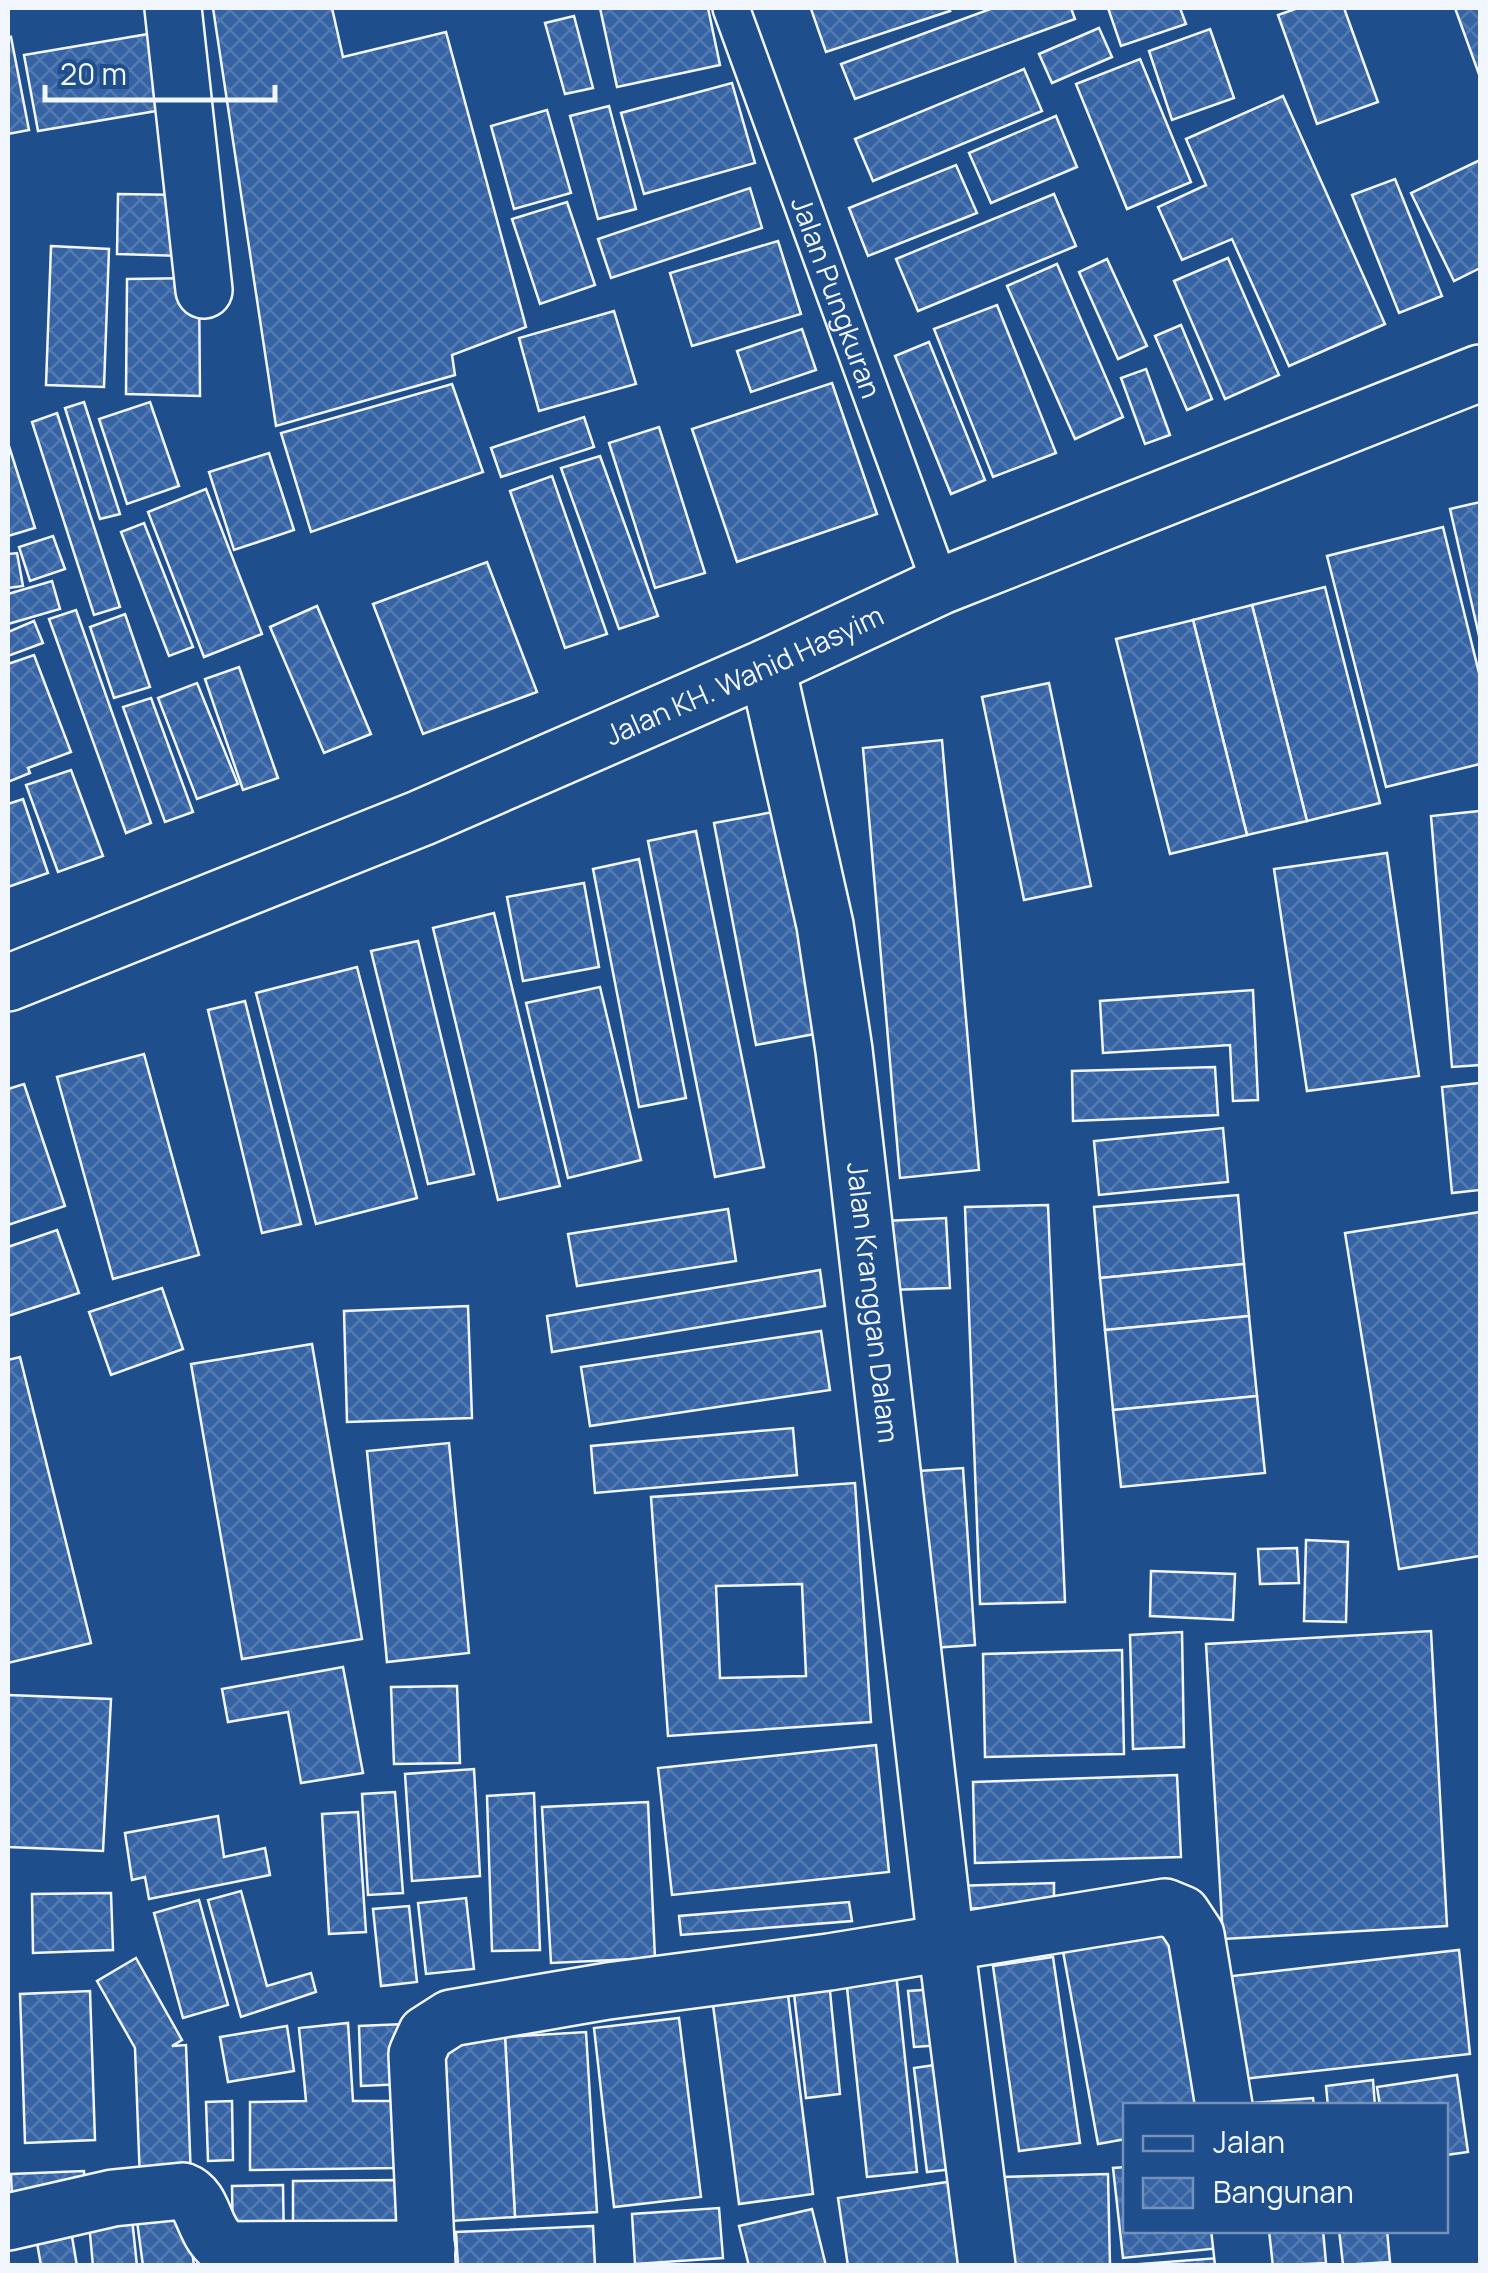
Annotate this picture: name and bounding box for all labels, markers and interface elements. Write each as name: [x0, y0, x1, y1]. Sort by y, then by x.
scale bar: [45, 40, 275, 102]
text: 20 m: [60, 53, 127, 94]
street label: Jalan Pungkuran: [783, 191, 891, 403]
street label: Jalan KH. Wahid Hasyim: [599, 596, 889, 753]
street label: Jalan Kranggan Dalam: [839, 1160, 909, 1445]
legend: [1123, 2103, 1448, 2233]
text: Jalan: [1213, 2121, 1285, 2162]
text: Bangunan: [1213, 2171, 1354, 2212]

